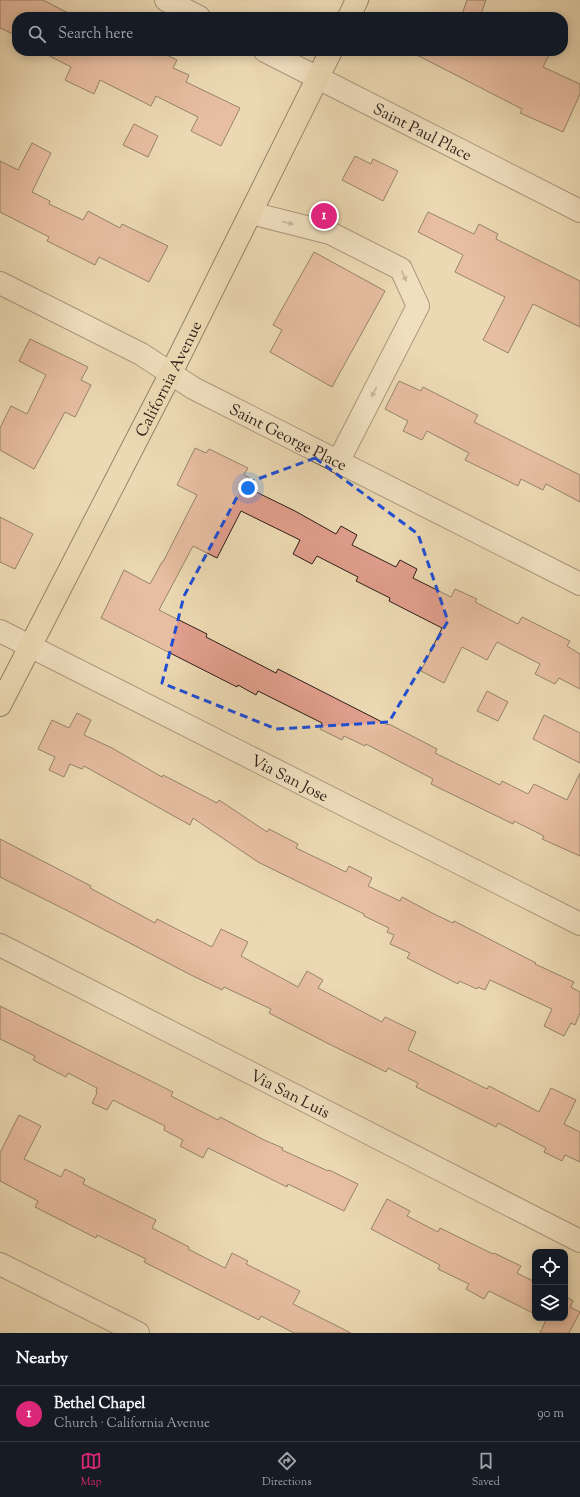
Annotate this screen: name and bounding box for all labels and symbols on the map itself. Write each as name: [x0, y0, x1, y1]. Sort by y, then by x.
street label: Saint Paul Place: [368, 99, 475, 168]
pin: 1: [311, 201, 337, 231]
one-way arrow: [283, 220, 295, 226]
one-way arrow: [401, 270, 407, 282]
street label: California Avenue: [131, 318, 209, 442]
one-way arrow: [371, 387, 377, 398]
street label: Saint George Place: [225, 399, 350, 478]
your location: [238, 478, 258, 498]
street label: Via San Jose: [246, 750, 332, 809]
street label: Via San Luis: [245, 1065, 333, 1125]

